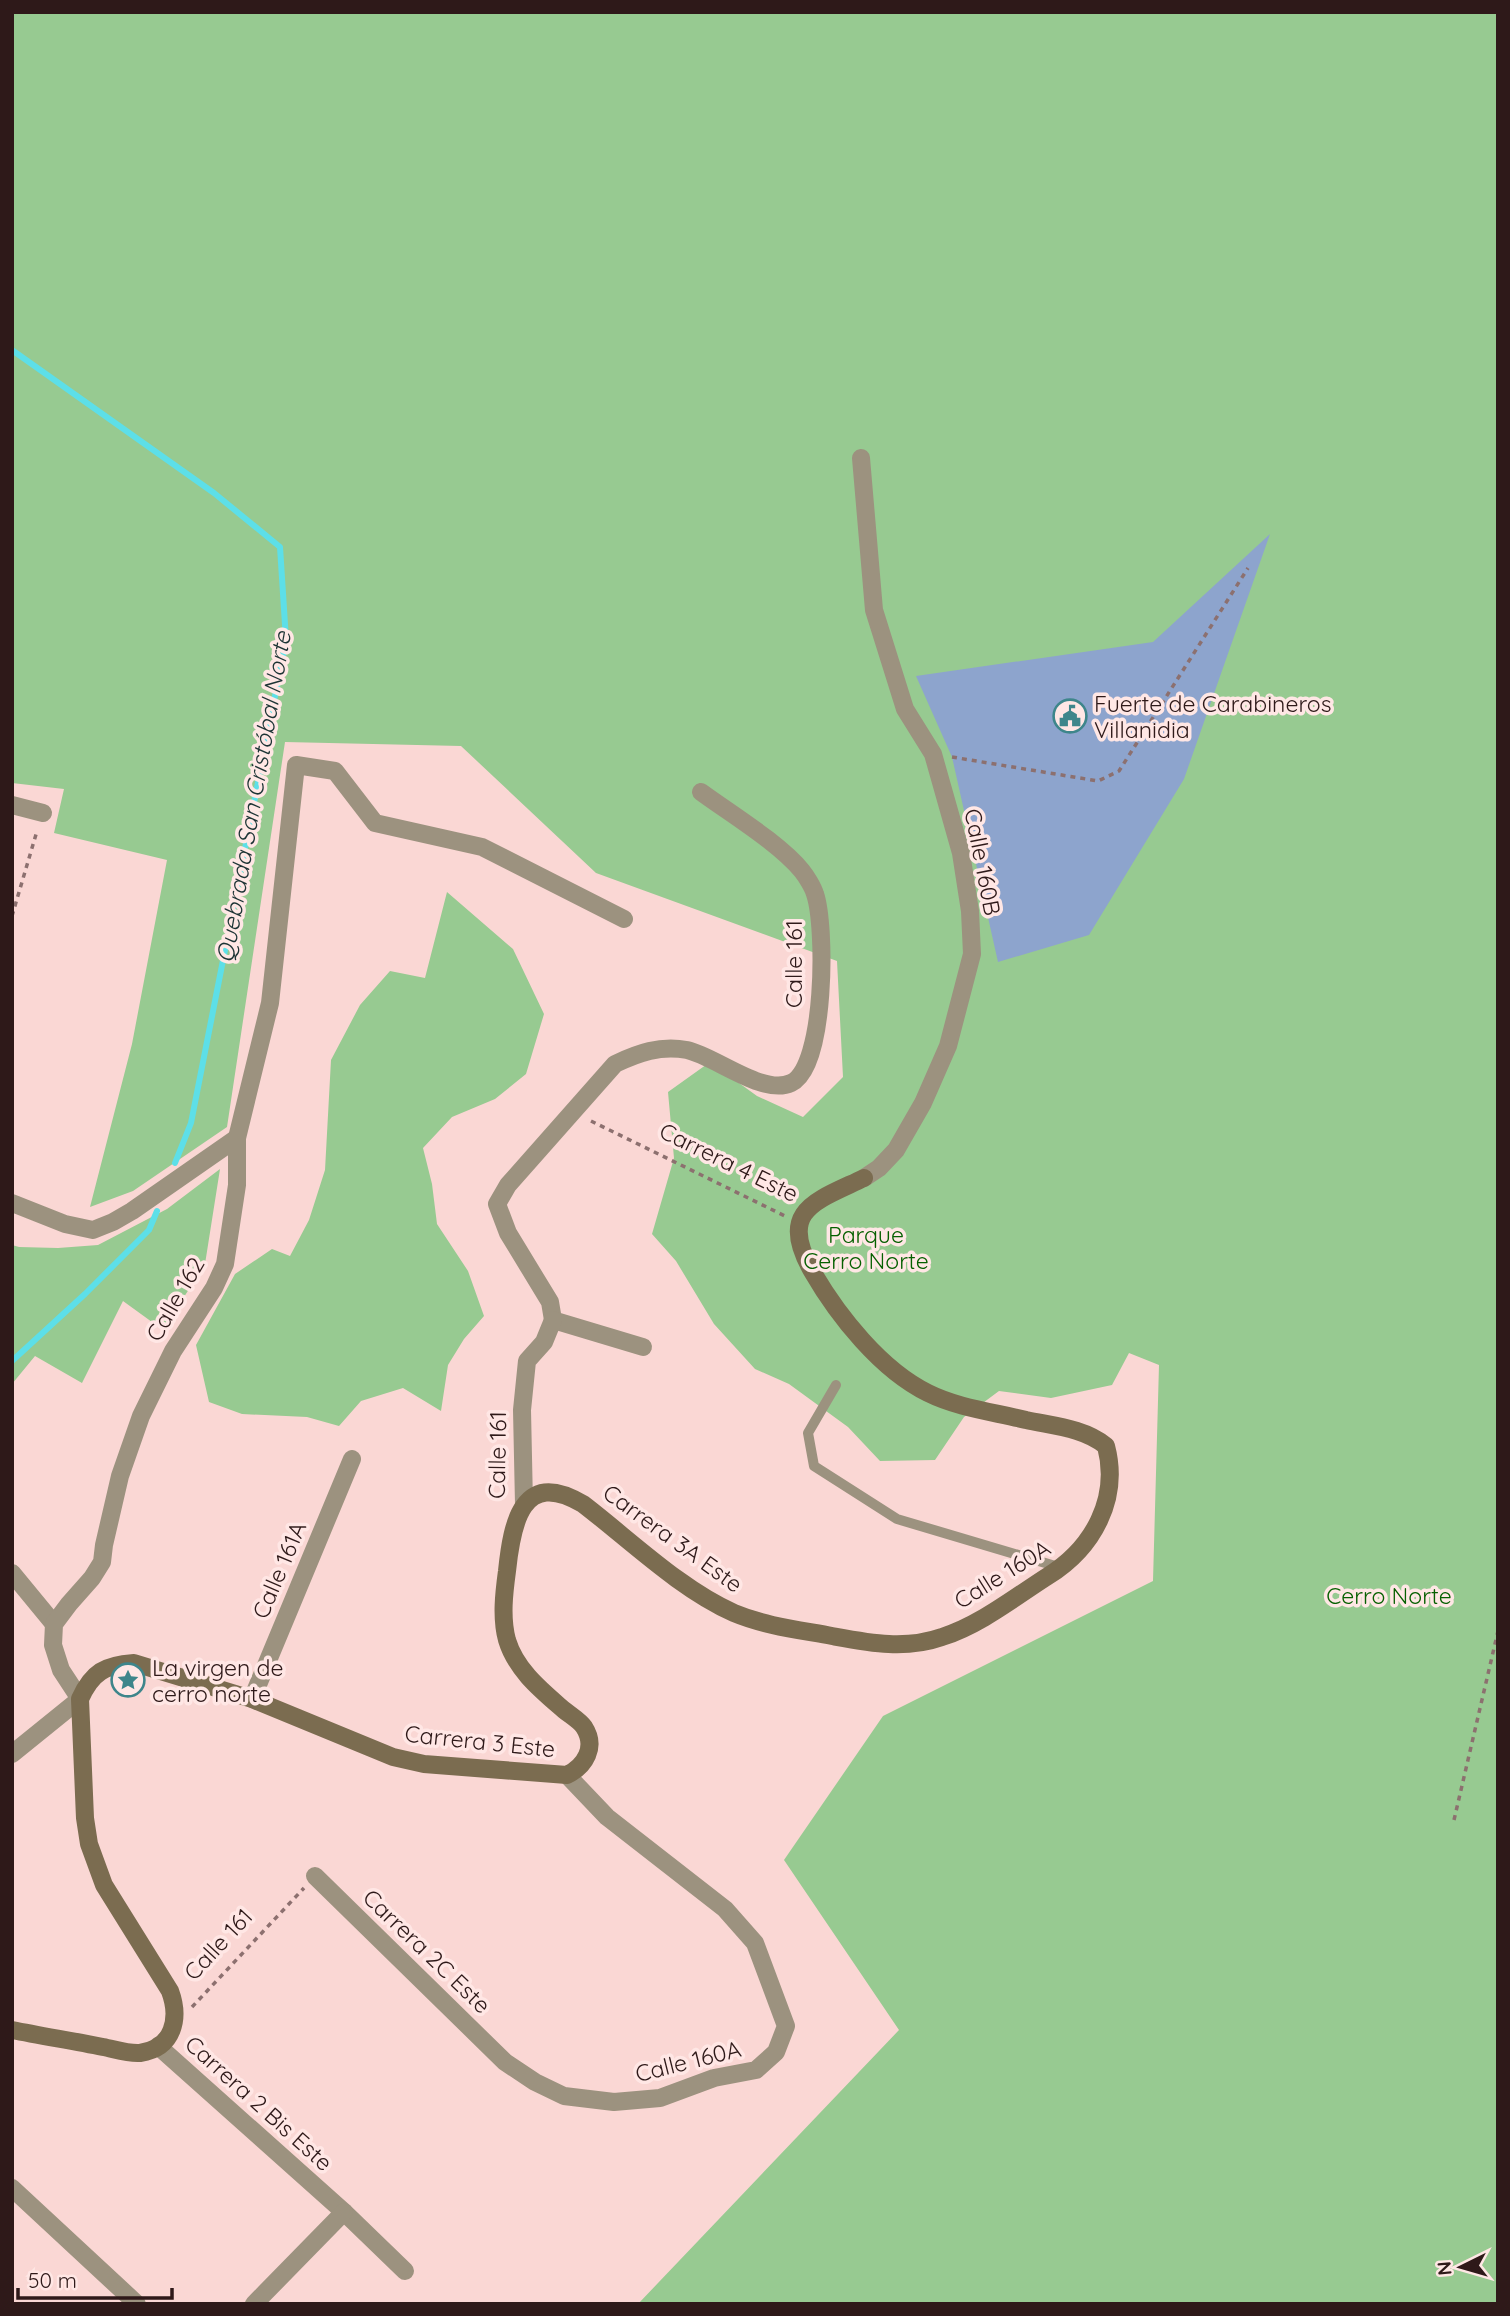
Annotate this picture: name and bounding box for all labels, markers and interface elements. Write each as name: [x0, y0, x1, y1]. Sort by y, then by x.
water label: Quebrada San Cristóbal Norte: [209, 628, 297, 965]
place label: Fuerte de Carabineros Villanidia: [1094, 689, 1331, 744]
public building icon: Fuerte de Carabineros Villanidia: [1051, 697, 1089, 735]
street label: Calle 160B: [958, 806, 1008, 918]
street label: Calle 161: [779, 920, 808, 1008]
street label: Carrera 4 Este: [655, 1116, 803, 1208]
park label: Parque Cerro Norte: [803, 1220, 929, 1275]
street label: Calle 162: [139, 1252, 211, 1346]
street label: Calle 161: [482, 1411, 512, 1499]
street label: Carrera 3A Este: [597, 1478, 749, 1598]
street label: Calle 161A: [246, 1517, 312, 1623]
street label: Calle 160A: [949, 1533, 1056, 1615]
park label: Cerro Norte: [1326, 1581, 1452, 1610]
place label: La virgen de cerro norte: [152, 1653, 283, 1708]
place icon: La virgen de cerro norte: [109, 1661, 147, 1699]
street label: Carrera 3 Este: [403, 1719, 557, 1763]
street label: Carrera 2C Este: [357, 1883, 497, 2019]
street label: Calle 161: [177, 1902, 259, 1986]
street label: Carrera 2 Bis Este: [179, 2029, 339, 2177]
street label: Calle 160A: [632, 2034, 744, 2088]
north arrow: [1426, 2232, 1496, 2302]
scale bar: [18, 2256, 172, 2300]
text: N: [1432, 2260, 1457, 2276]
text: 50 m: [28, 2267, 77, 2293]

